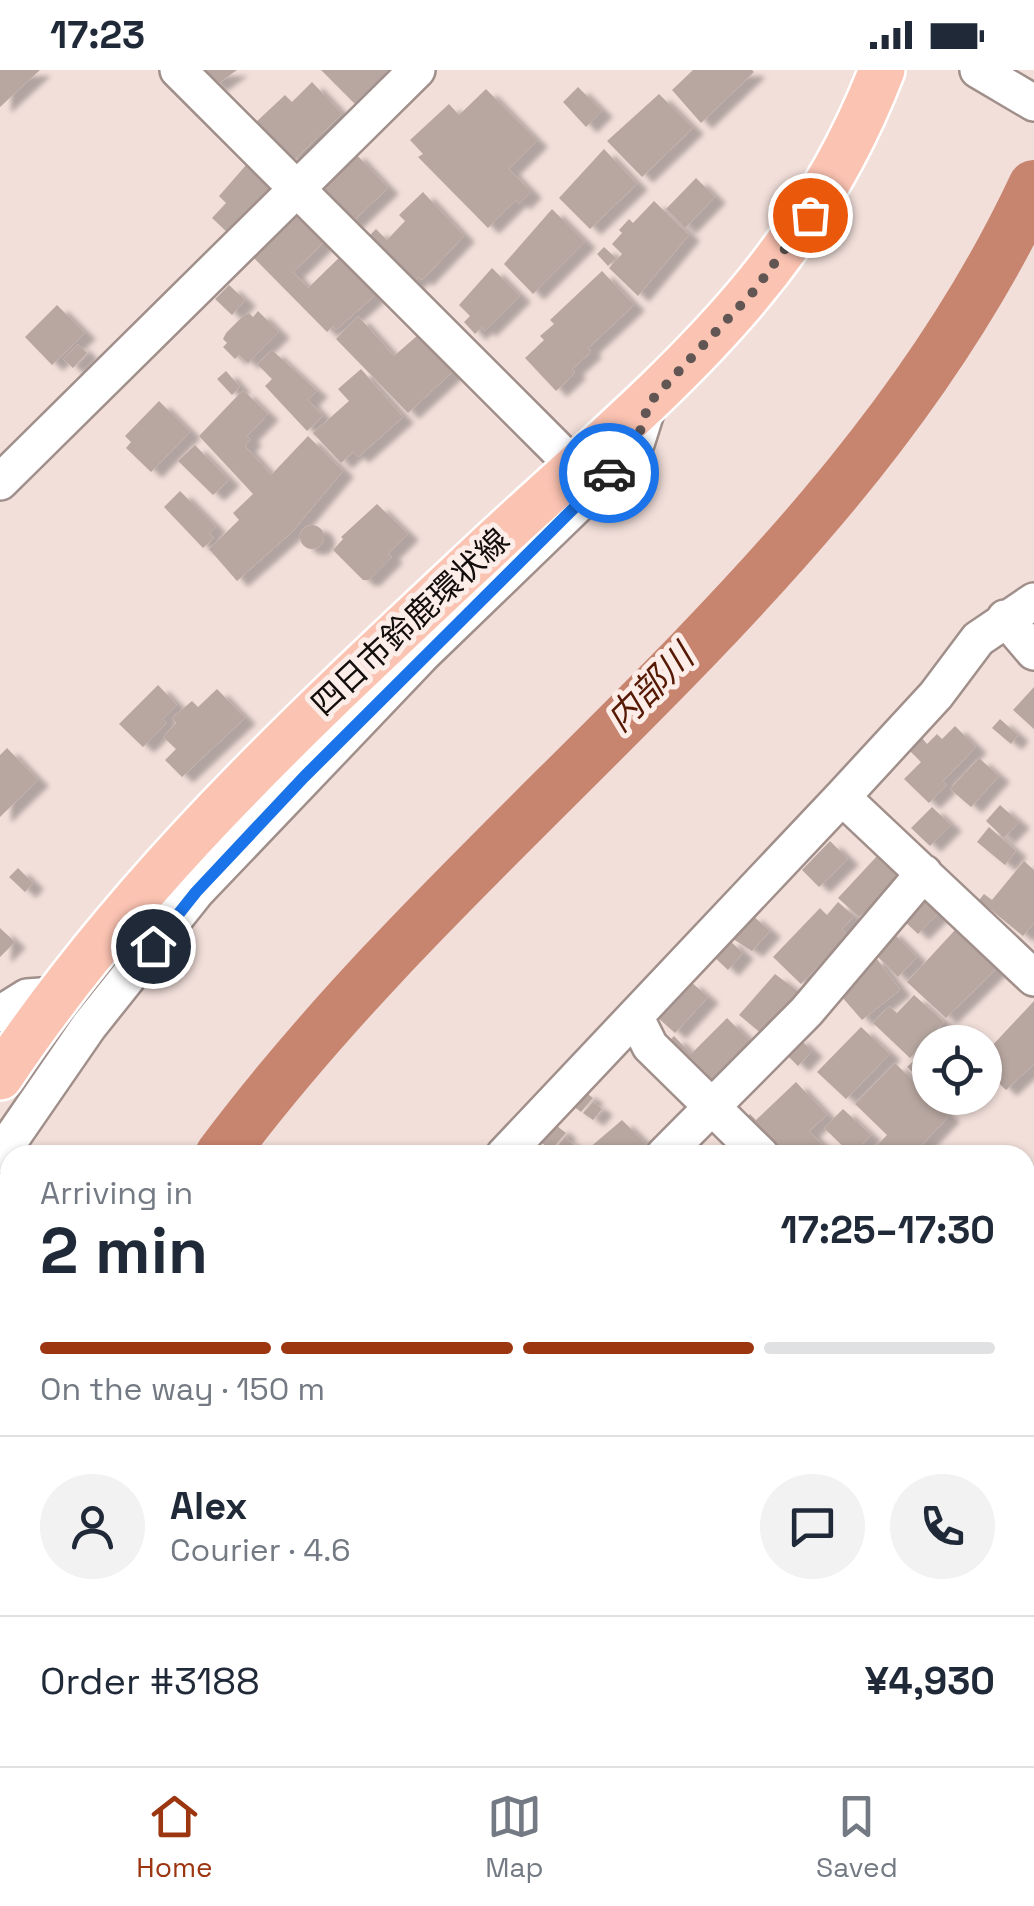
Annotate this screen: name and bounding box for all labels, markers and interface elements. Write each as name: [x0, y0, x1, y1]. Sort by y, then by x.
text: 17:23: [50, 11, 145, 59]
pin: [768, 173, 853, 258]
icon: bag: [783, 188, 838, 243]
courier: [559, 423, 659, 523]
icon: car: [582, 446, 637, 501]
street label: 四日市鈴鹿環状線: [303, 520, 517, 724]
water label: 内部川: [597, 632, 706, 741]
pin: [111, 904, 196, 989]
icon: home: [126, 919, 181, 974]
map controls: [912, 1025, 1002, 1115]
button: locate: [912, 1025, 1002, 1115]
text: Arriving in: [40, 1173, 193, 1213]
text: 17:25–17:30: [781, 1206, 995, 1254]
text: 2 min: [40, 1209, 208, 1292]
text: On the way · 150 m: [40, 1369, 325, 1409]
button: person: [40, 1474, 145, 1579]
button: chat: [760, 1474, 865, 1579]
button: phone: [890, 1474, 995, 1579]
text: Alex: [170, 1482, 247, 1530]
text: Courier · 4.6: [170, 1530, 351, 1570]
text: Order #3188: [40, 1657, 260, 1705]
text: ¥4,930: [865, 1657, 995, 1705]
tab: Home: [136, 1789, 213, 1885]
tab: Map: [485, 1789, 544, 1885]
tab: Saved: [816, 1789, 898, 1885]

